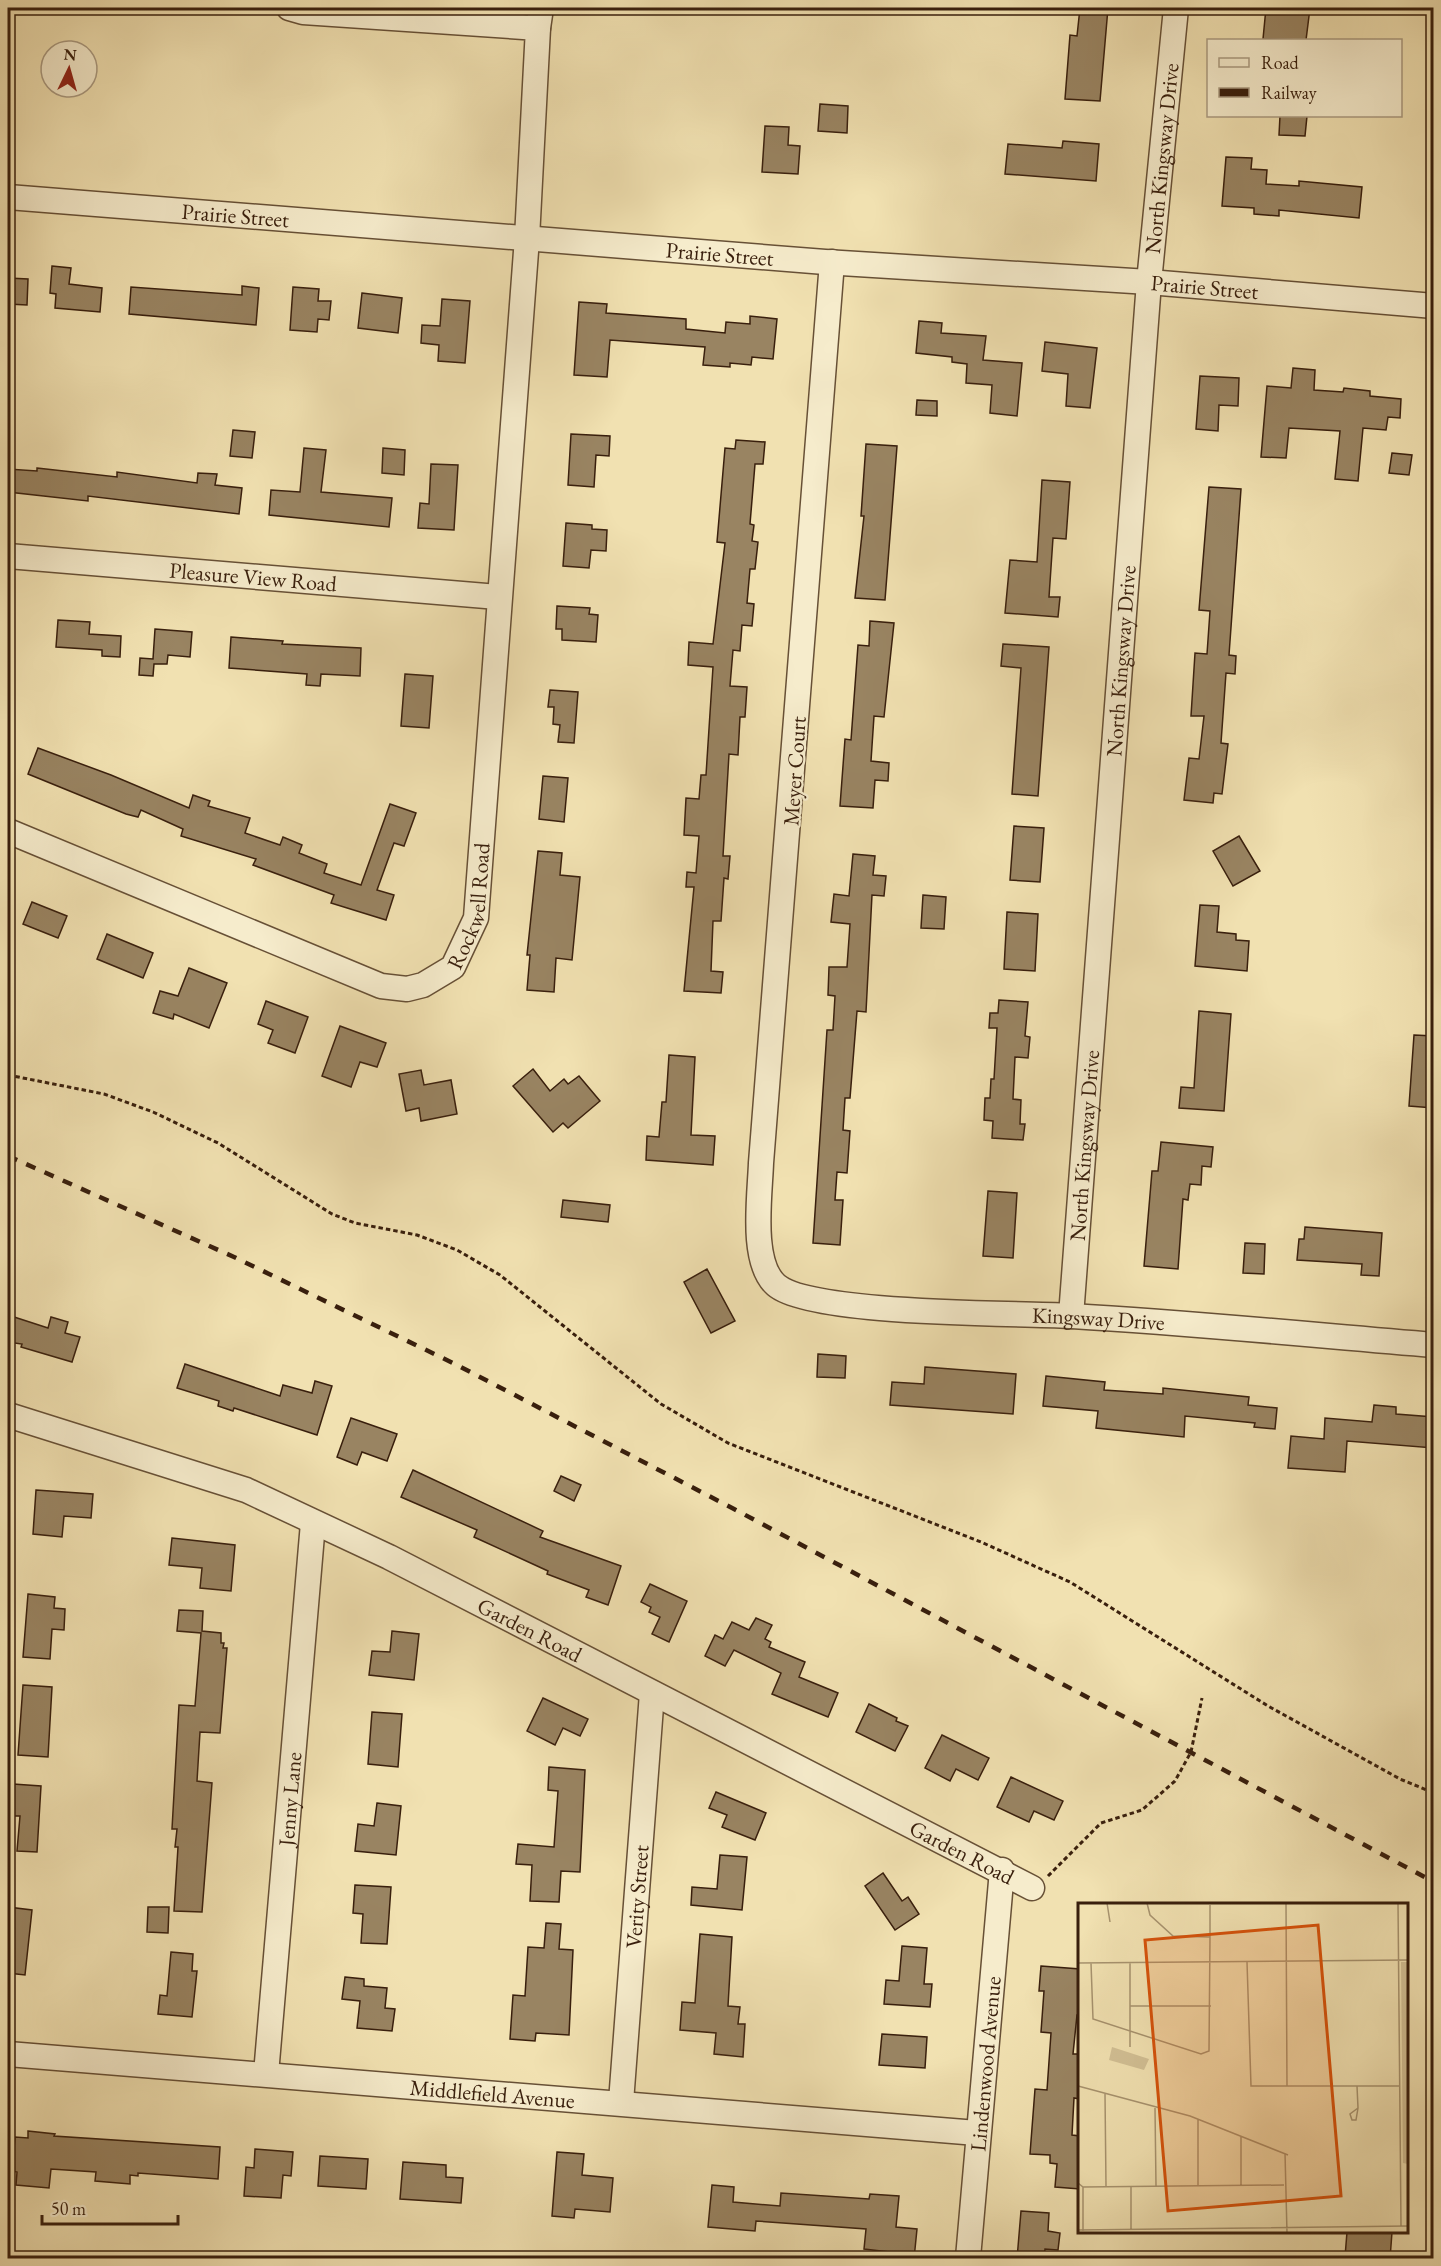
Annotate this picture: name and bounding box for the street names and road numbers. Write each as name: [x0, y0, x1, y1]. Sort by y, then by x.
street label: North Kingsway Drive: [1138, 62, 1186, 255]
street label: Prairie Street: [180, 197, 290, 234]
street label: Prairie Street: [665, 235, 775, 273]
street label: Prairie Street: [1150, 268, 1260, 306]
street label: Pleasure View Road: [168, 556, 339, 599]
street label: North Kingsway Drive: [1099, 564, 1143, 757]
street label: Meyer Court: [776, 715, 813, 827]
street label: Rockwell Road: [440, 841, 497, 974]
street label: North Kingsway Drive: [1063, 1049, 1106, 1242]
street label: Kingsway Drive: [1032, 1301, 1166, 1337]
street label: Garden Road: [472, 1591, 588, 1669]
street label: Jenny Lane: [271, 1750, 308, 1849]
street label: Garden Road: [905, 1813, 1020, 1892]
street label: Verity Street: [619, 1844, 655, 1949]
street label: Lindenwood Avenue: [963, 1975, 1008, 2153]
street label: Middlefield Avenue: [409, 2073, 576, 2115]

